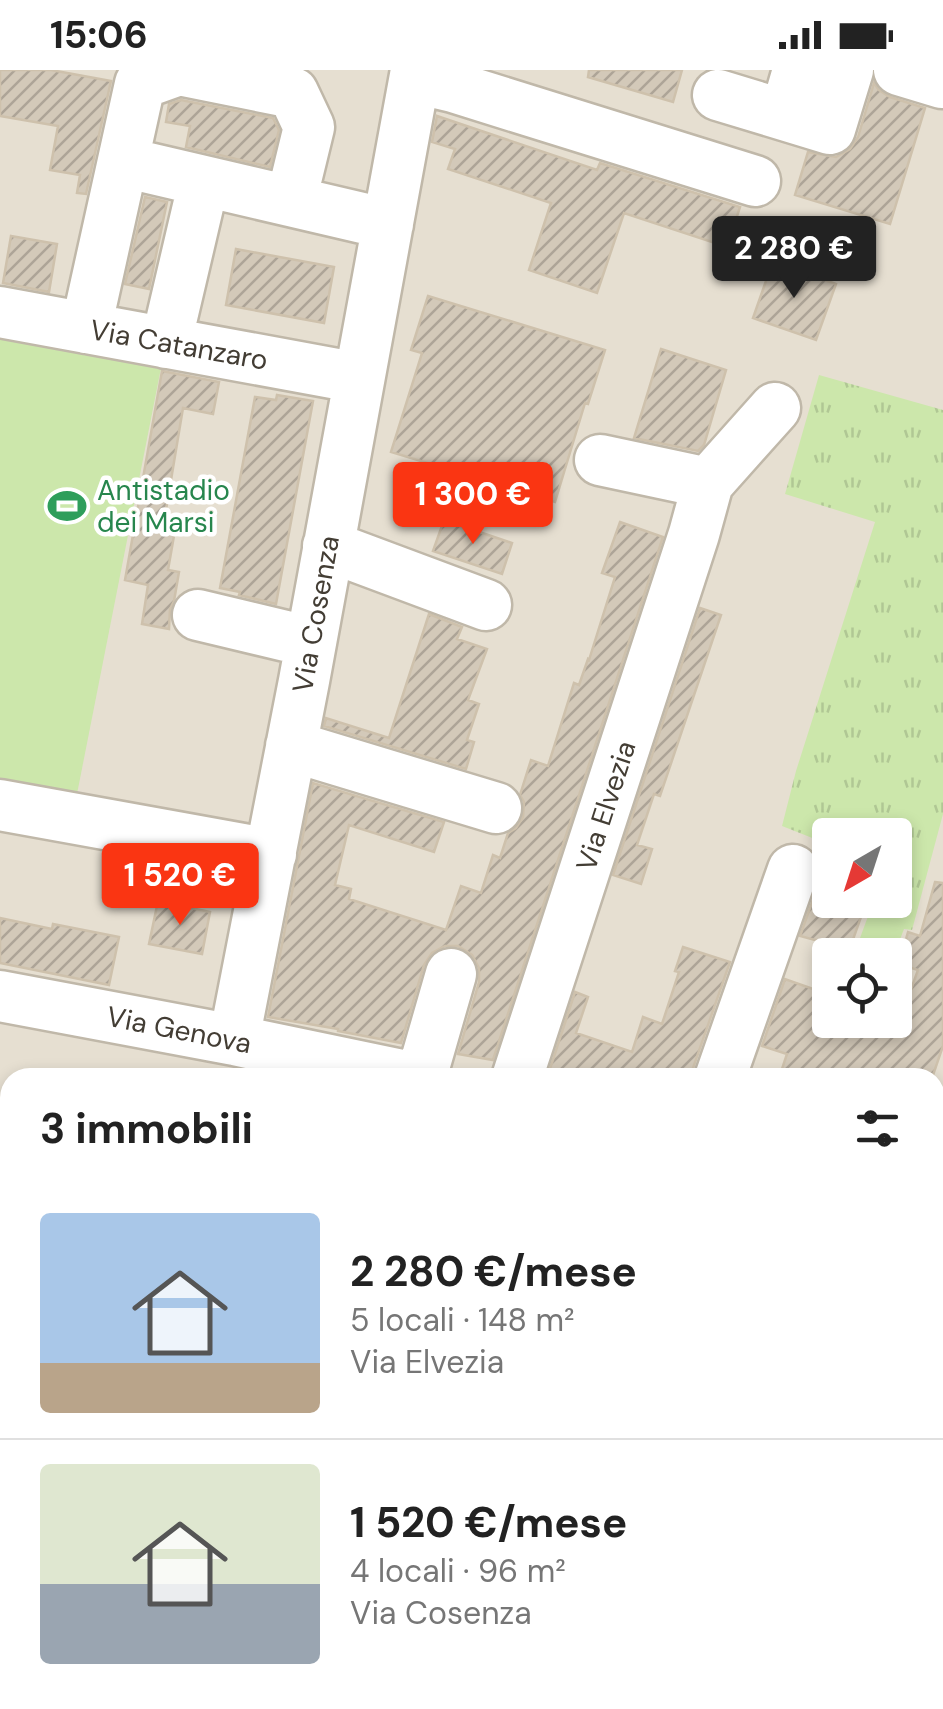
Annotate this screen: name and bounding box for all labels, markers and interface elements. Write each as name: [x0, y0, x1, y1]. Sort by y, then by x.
text: 15:06: [50, 10, 148, 60]
pin: 2 280 €: [702, 216, 886, 301]
text: 2 280 €: [734, 227, 854, 269]
street label: Via Catanzaro: [87, 311, 271, 379]
pin: 1 300 €: [381, 462, 565, 547]
place label: Antistadio dei Marsi: [97, 472, 230, 541]
text: 1 300 €: [415, 473, 531, 515]
sports icon: Antistadio dei Marsi: [46, 485, 88, 527]
street label: Via Cosenza: [284, 533, 348, 695]
street label: Via Elvezia: [568, 736, 644, 876]
north arrow: [812, 818, 912, 918]
map controls: [812, 818, 912, 1038]
pin: 1 520 €: [88, 843, 272, 928]
text: 1 520 €: [124, 854, 236, 896]
button: locate: [812, 938, 912, 1038]
street label: Via Genova: [104, 998, 254, 1062]
text: 3 immobili: [40, 1101, 253, 1156]
icon: filters: [850, 1101, 905, 1156]
text: 2 280 €/mese: [350, 1244, 637, 1299]
icon: home: [120, 1253, 240, 1373]
text: 5 locali · 148 m²: [350, 1299, 574, 1341]
text: Via Elvezia: [350, 1341, 504, 1383]
text: 1 520 €/mese: [350, 1495, 627, 1550]
icon: home: [120, 1504, 240, 1624]
text: 4 locali · 96 m²: [350, 1550, 566, 1592]
text: Via Cosenza: [350, 1592, 532, 1634]

